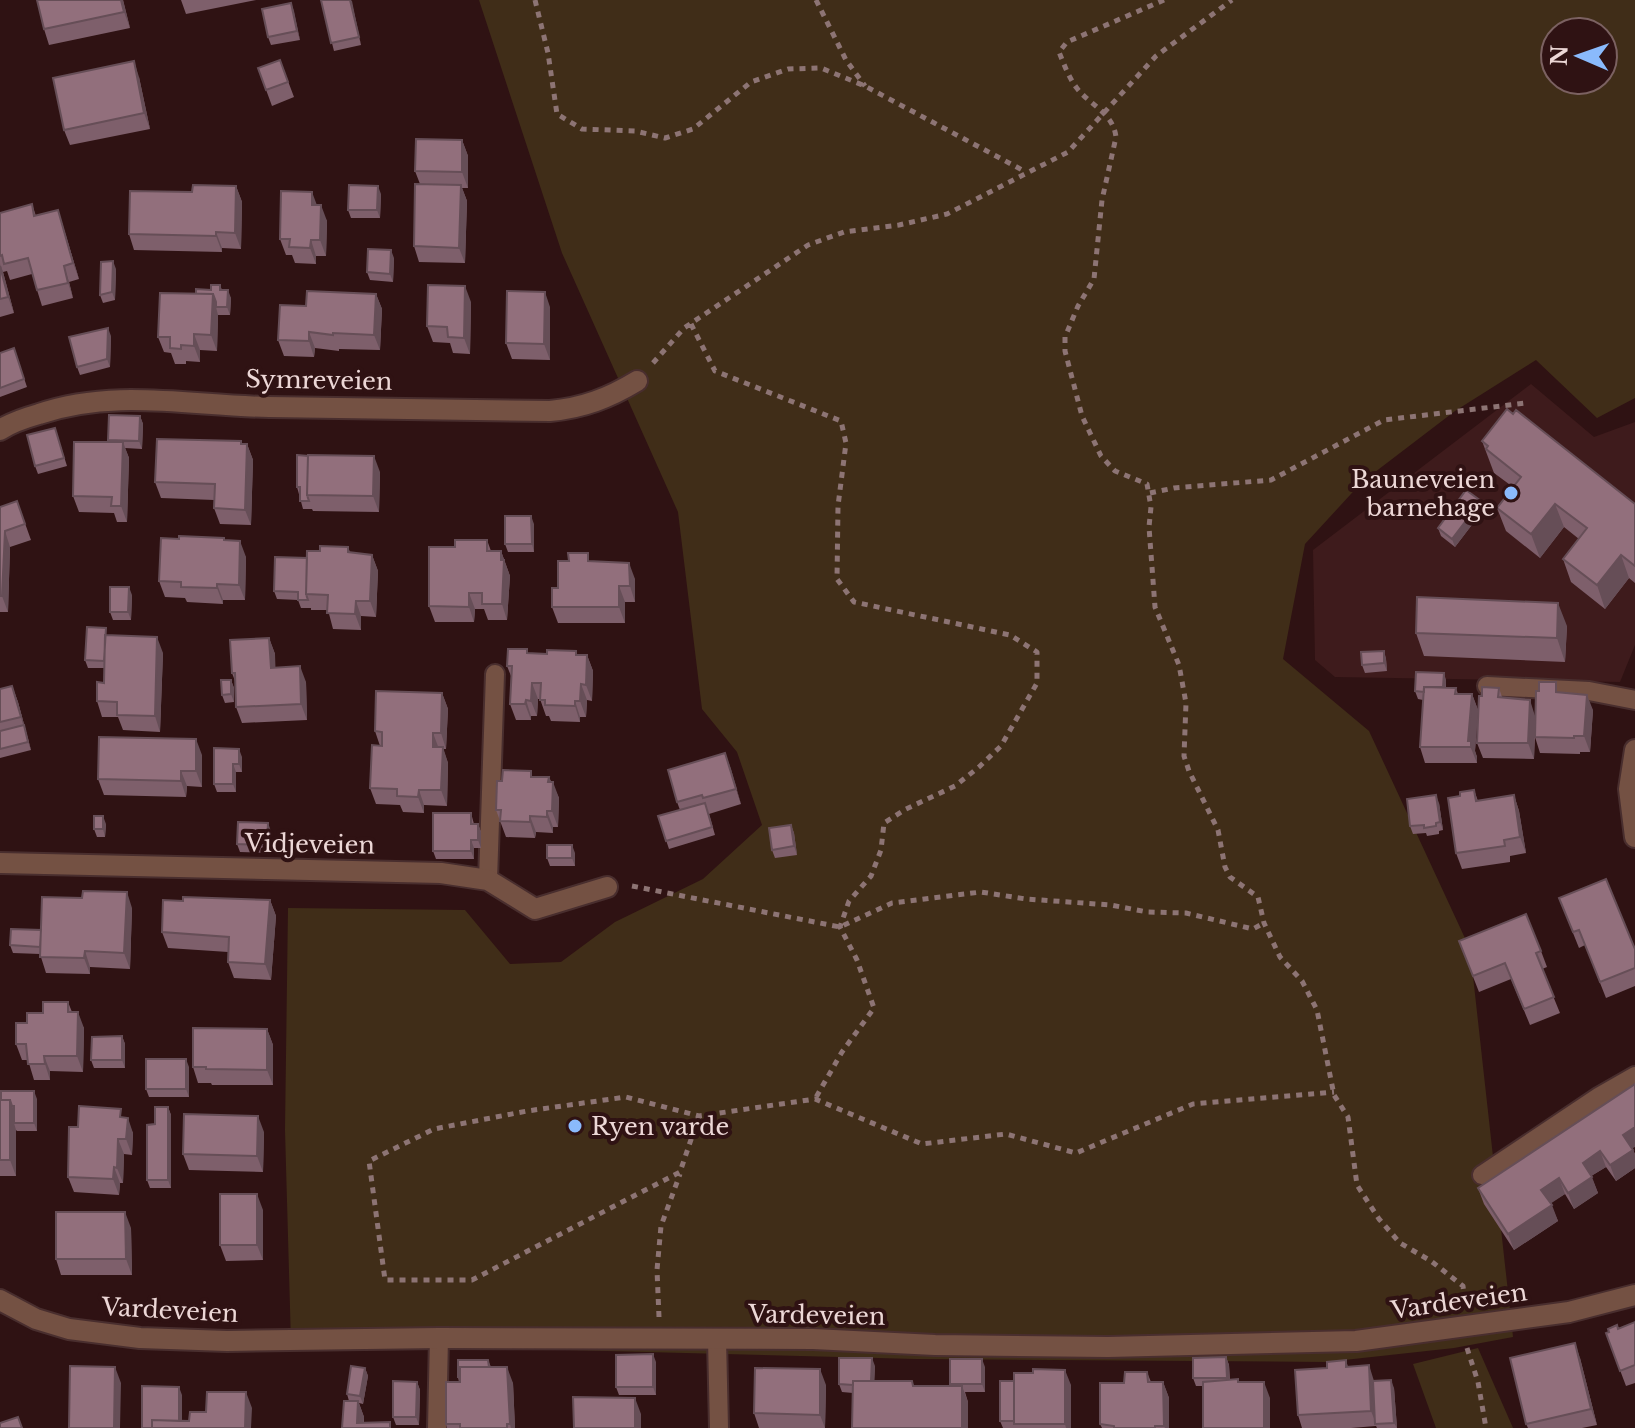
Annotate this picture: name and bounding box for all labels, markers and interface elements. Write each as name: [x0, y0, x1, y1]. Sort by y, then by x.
north arrow: [1539, 16, 1619, 96]
text: N: [1546, 44, 1573, 66]
street label: Symreveien: [245, 364, 393, 396]
place label: Bauneveien barnehage: [1351, 465, 1495, 522]
marker: Bauneveien barnehage: [1502, 484, 1520, 502]
street label: Vidjeveien: [244, 828, 375, 860]
place label: Ryen varde: [591, 1112, 729, 1141]
marker: Ryen varde: [566, 1117, 584, 1135]
street label: Vardeveien: [1388, 1277, 1529, 1325]
street label: Vardeveien: [100, 1292, 239, 1328]
street label: Vardeveien: [747, 1299, 886, 1331]

